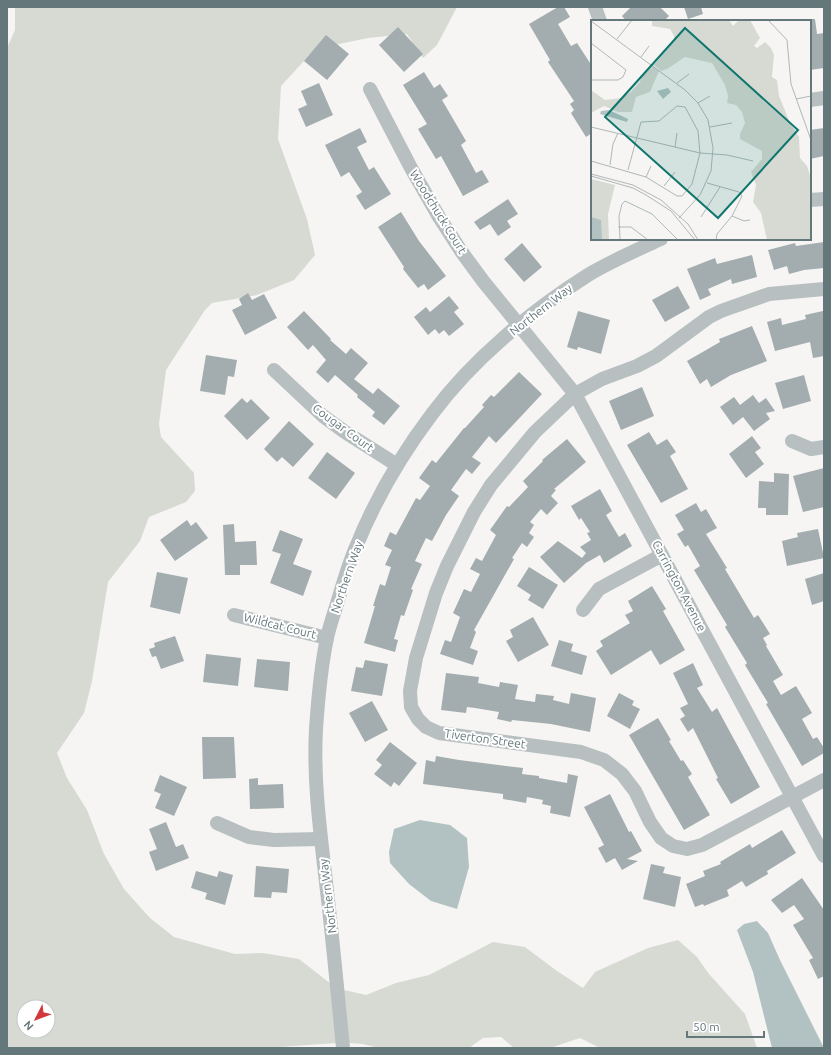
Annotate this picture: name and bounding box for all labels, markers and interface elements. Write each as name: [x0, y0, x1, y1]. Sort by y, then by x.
inset map: [591, 20, 811, 240]
street label: Woodchuck Court: [407, 168, 470, 256]
street label: Northern Way: [507, 281, 575, 338]
street label: Cougar Court: [310, 401, 376, 454]
street label: Carrington Avenue: [650, 538, 709, 633]
street label: Northern Way: [328, 539, 365, 615]
street label: Wildcat Court: [243, 610, 318, 641]
street label: Tiverton Street: [444, 726, 527, 751]
street label: Northern Way: [316, 858, 339, 934]
north arrow: [16, 999, 56, 1039]
scale bar: [687, 1013, 764, 1039]
text: N: [21, 1019, 36, 1033]
text: 50 m: [693, 1020, 720, 1033]

